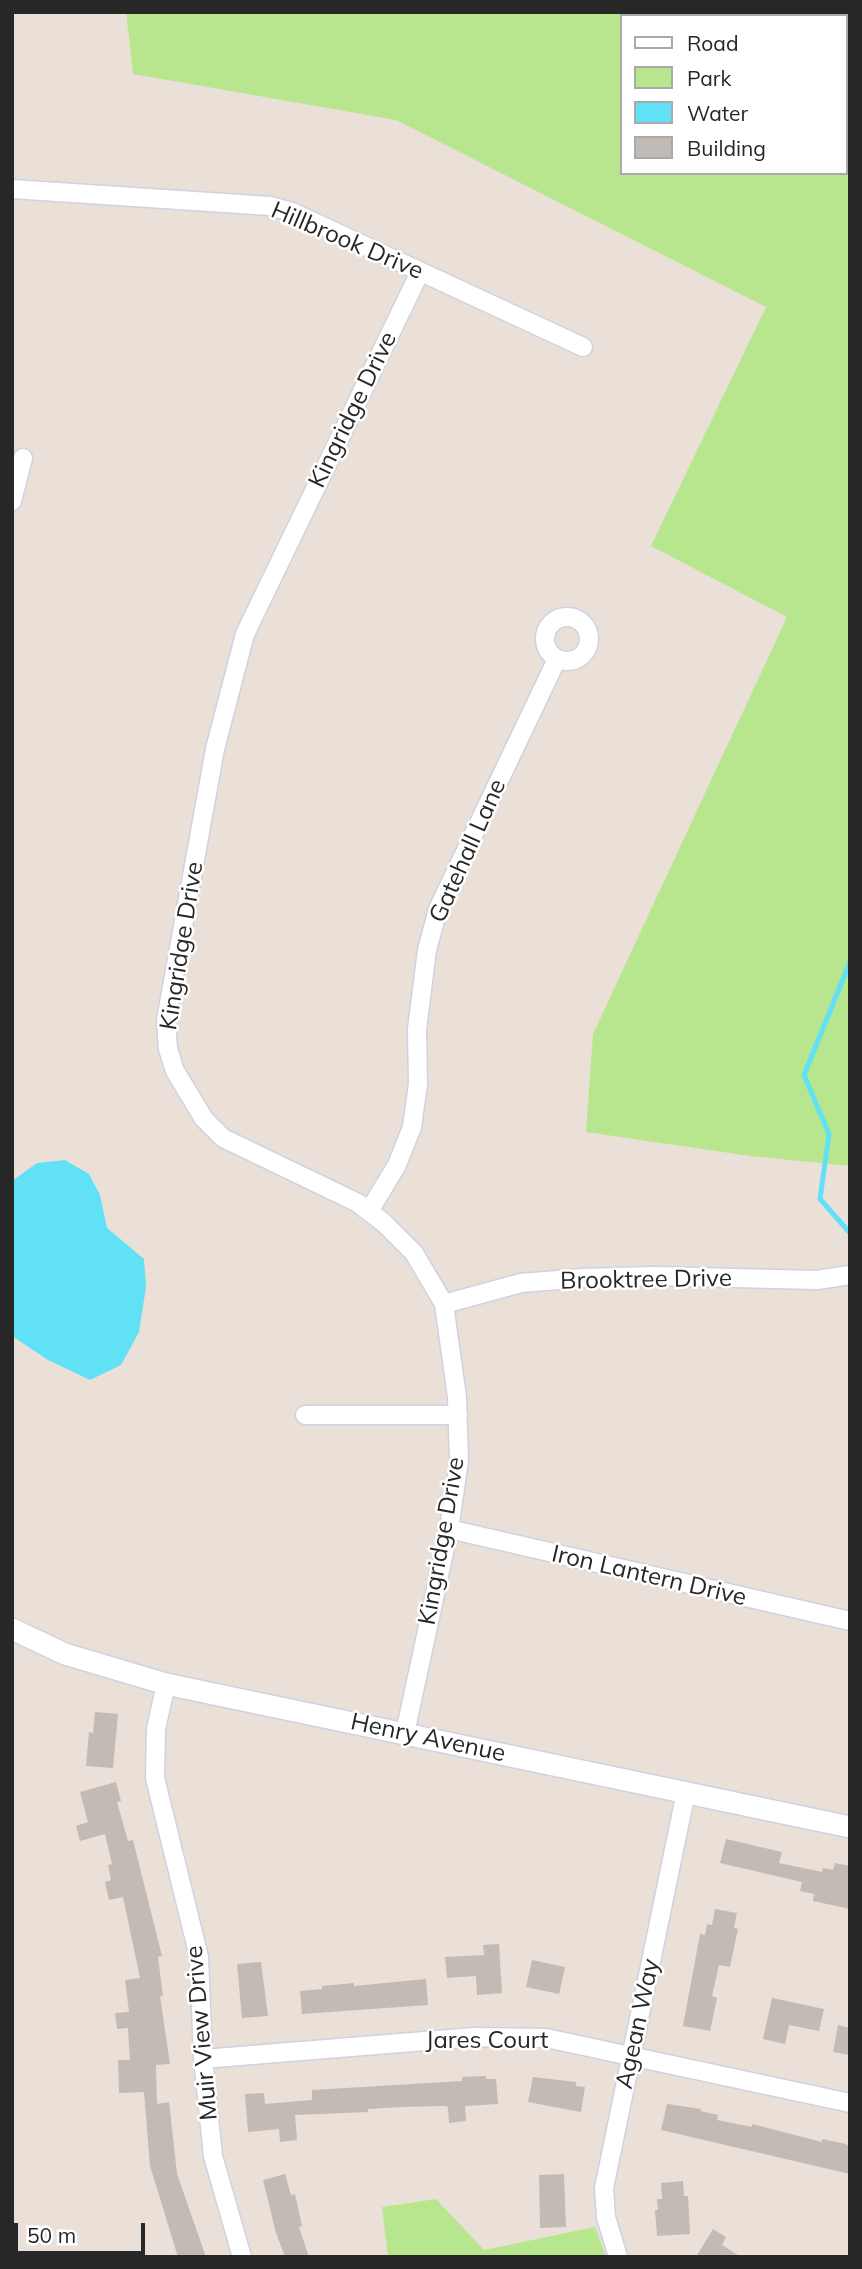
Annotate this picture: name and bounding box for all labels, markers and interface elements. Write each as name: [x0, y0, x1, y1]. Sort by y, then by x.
legend: [620, 14, 848, 175]
text: Road: [687, 30, 738, 56]
text: Park: [687, 65, 731, 91]
text: Water: [687, 100, 748, 126]
text: Building: [687, 135, 766, 161]
street label: Hillbrook Drive: [267, 196, 427, 286]
street label: Kingridge Drive: [303, 327, 403, 493]
street label: Gatehall Lane: [424, 775, 512, 927]
street label: Kingridge Drive: [154, 860, 210, 1032]
street label: Brooktree Drive: [560, 1264, 732, 1296]
street label: Kingridge Drive: [413, 1455, 471, 1627]
street label: Iron Lantern Drive: [549, 1540, 749, 1612]
street label: Henry Avenue: [348, 1708, 508, 1768]
street label: Muir View Drive: [180, 1944, 224, 2122]
street label: Agean Way: [610, 1956, 666, 2092]
street label: Jares Court: [426, 2027, 548, 2055]
scale bar: [18, 2210, 149, 2254]
text: 50 m: [27, 2222, 76, 2248]

